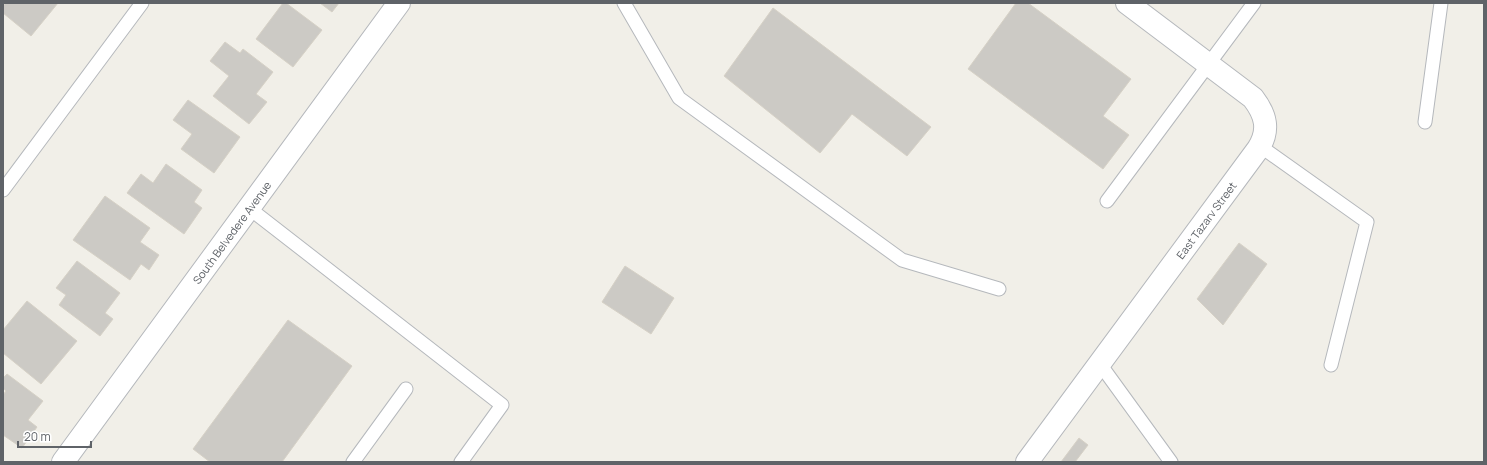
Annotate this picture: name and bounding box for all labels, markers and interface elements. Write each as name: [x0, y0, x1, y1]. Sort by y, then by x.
street label: South Belvedere Avenue: [189, 177, 274, 286]
street label: East Tazarv Street: [1172, 178, 1239, 261]
scale bar: [18, 423, 91, 449]
text: 20 m: [24, 428, 51, 445]

